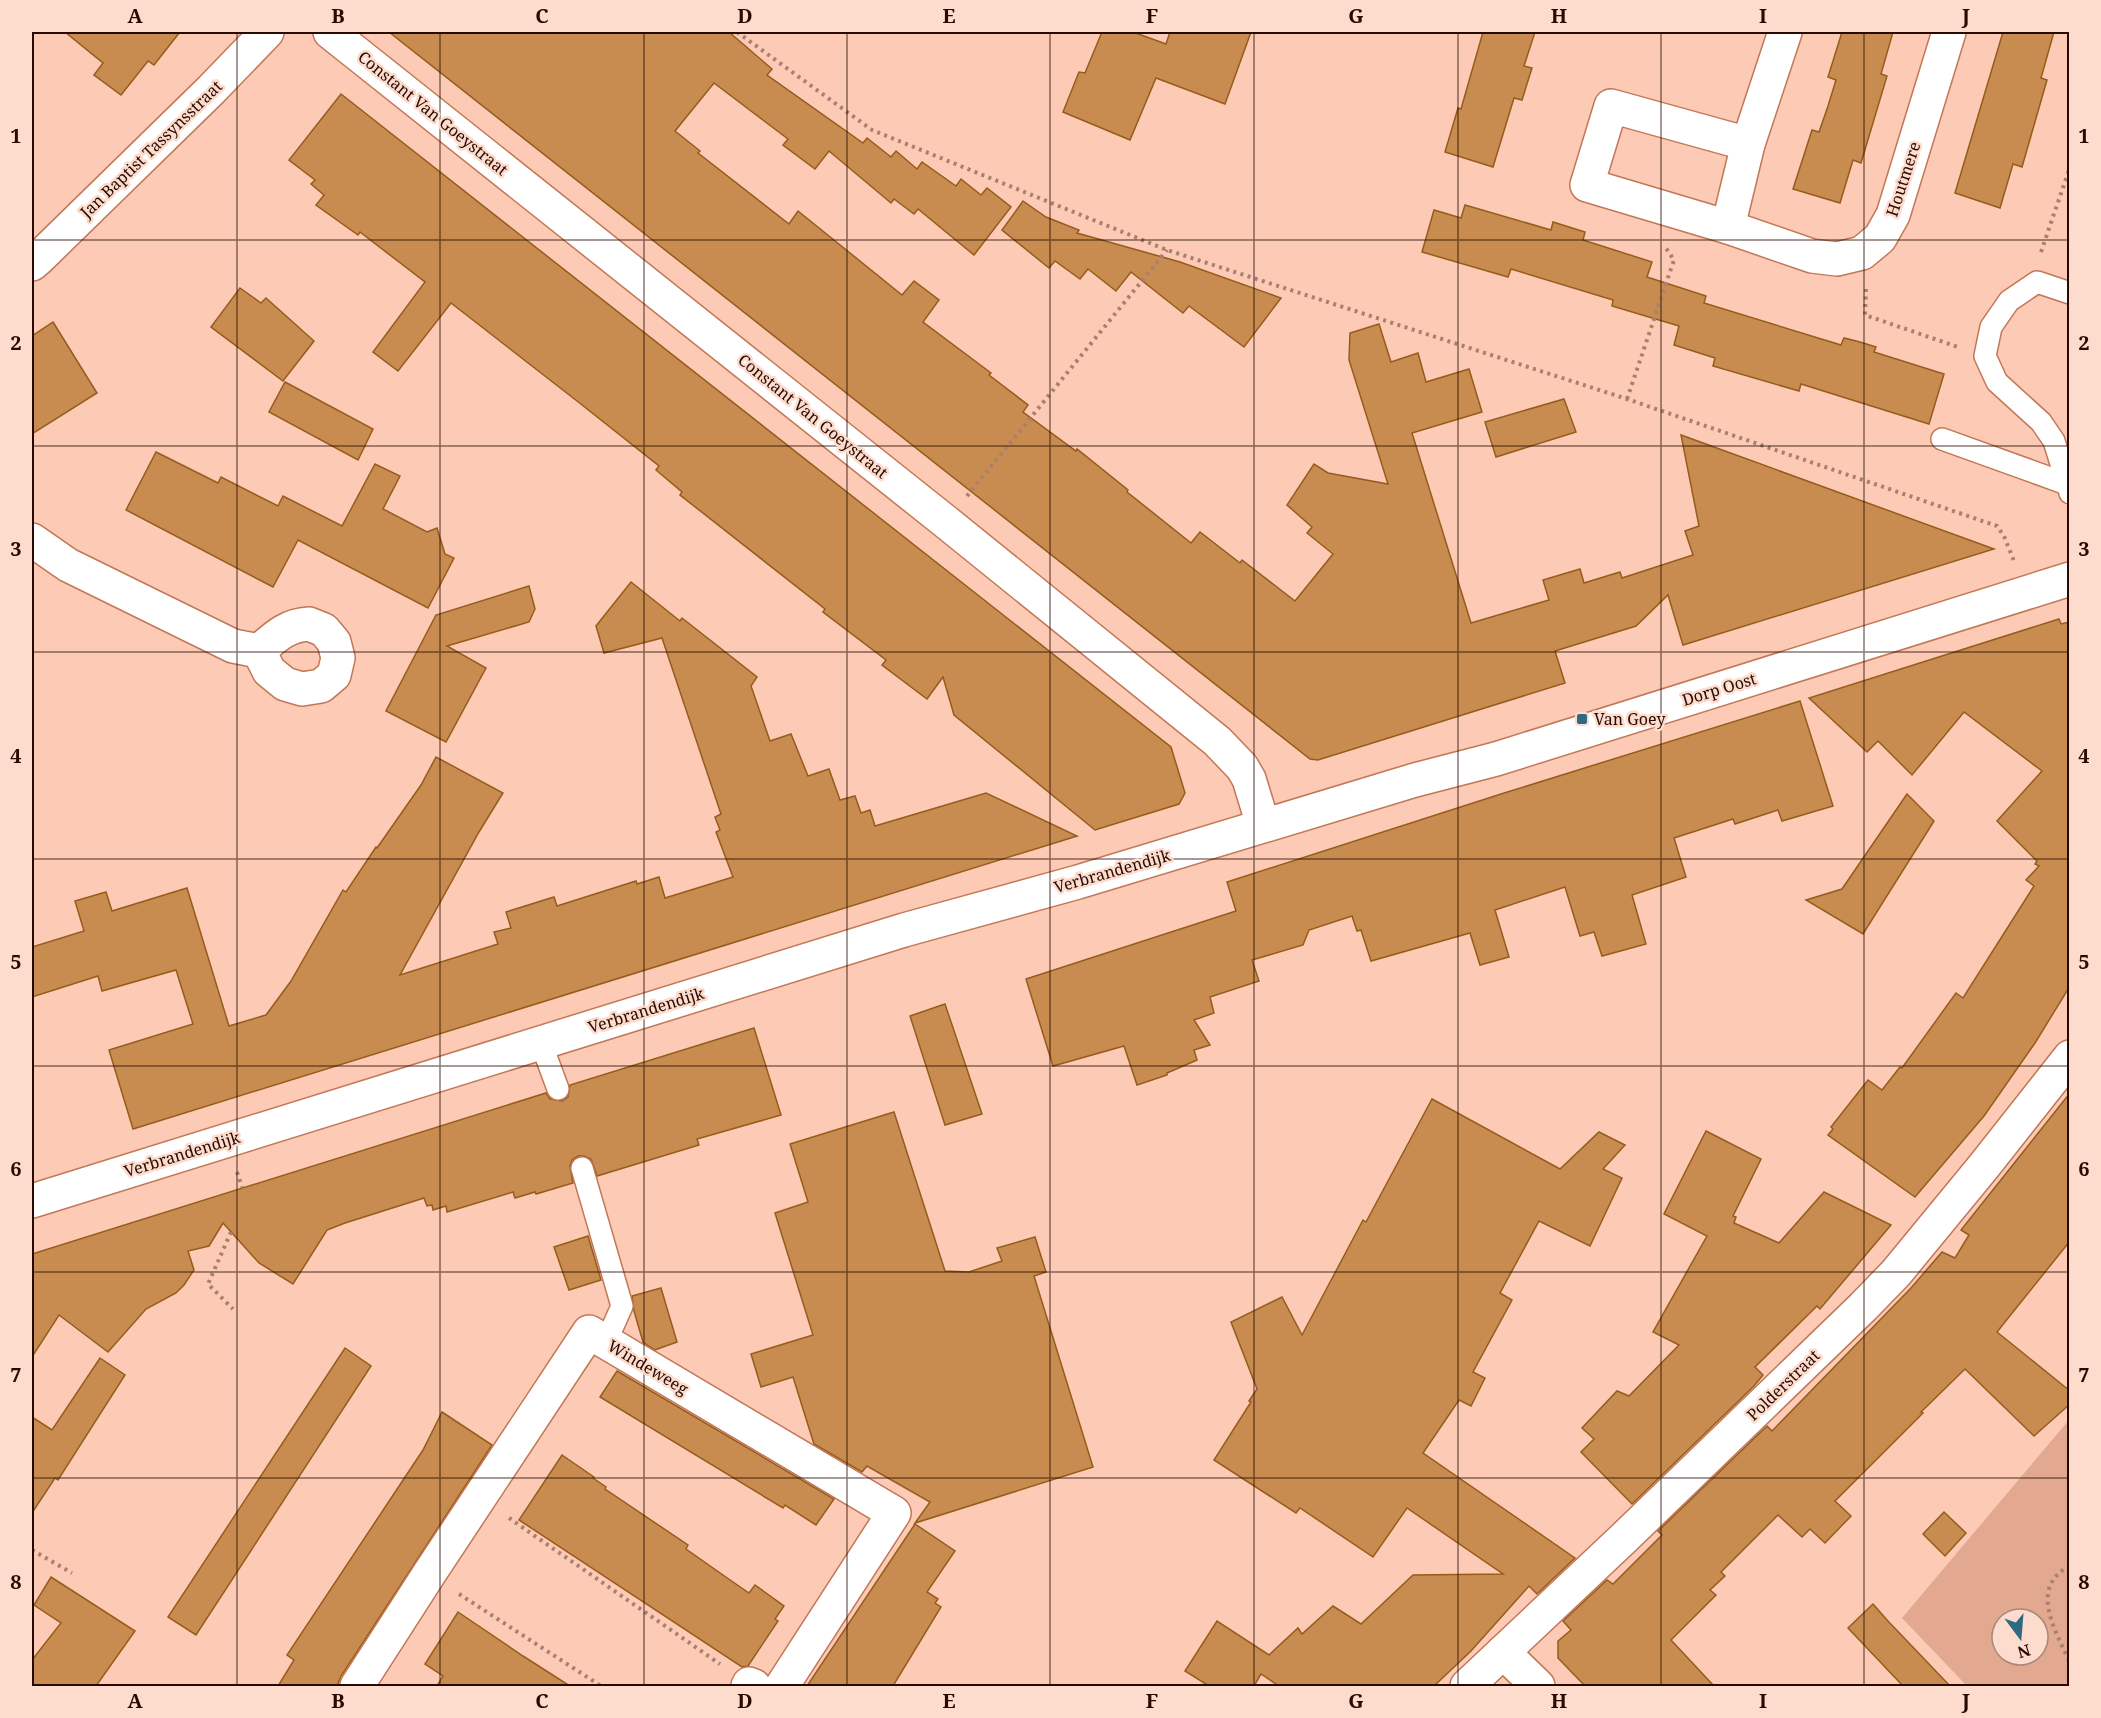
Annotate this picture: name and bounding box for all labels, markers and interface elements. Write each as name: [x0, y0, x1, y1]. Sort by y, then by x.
text: A: [127, 2, 143, 29]
text: B: [331, 2, 345, 29]
text: C: [535, 2, 549, 29]
text: D: [737, 2, 753, 29]
text: E: [942, 2, 956, 29]
text: F: [1146, 2, 1158, 29]
text: G: [1348, 2, 1364, 29]
text: H: [1551, 2, 1567, 29]
text: I: [1759, 2, 1767, 29]
text: J: [1961, 2, 1970, 29]
street label: Constant Van Goeystraat: [354, 46, 513, 181]
street label: Jan Baptist Tassynsstraat: [75, 75, 227, 223]
text: 1: [10, 122, 22, 149]
text: 1: [2078, 122, 2090, 149]
street label: Houtmere: [1881, 139, 1925, 219]
text: 2: [10, 329, 22, 356]
text: 2: [2078, 329, 2090, 356]
street label: Constant Van Goeystraat: [734, 349, 893, 484]
text: 3: [10, 535, 22, 562]
text: 3: [2078, 535, 2090, 562]
street label: Dorp Oost: [1679, 667, 1759, 711]
place label: Van Goey: [1594, 708, 1667, 730]
marker: Van Goey: [1575, 712, 1589, 726]
text: 4: [10, 742, 22, 769]
text: 4: [2078, 742, 2090, 769]
street label: Verbrandendijk: [1051, 844, 1173, 898]
text: 5: [10, 948, 22, 975]
text: 5: [2078, 948, 2090, 975]
street label: Verbrandendijk: [585, 982, 707, 1038]
street label: Verbrandendijk: [121, 1126, 243, 1182]
text: 6: [10, 1155, 22, 1182]
text: 6: [2078, 1155, 2090, 1182]
street label: Windeweeg: [604, 1334, 693, 1400]
street label: Polderstraat: [1742, 1344, 1825, 1425]
text: 7: [10, 1361, 22, 1388]
text: 7: [2078, 1361, 2090, 1388]
text: 8: [10, 1568, 22, 1595]
text: 8: [2078, 1568, 2090, 1595]
north arrow: [1990, 1607, 2050, 1667]
text: N: [2015, 1639, 2033, 1664]
text: A: [127, 1687, 143, 1714]
text: B: [331, 1687, 345, 1714]
text: C: [535, 1687, 549, 1714]
text: D: [737, 1687, 753, 1714]
text: E: [942, 1687, 956, 1714]
text: F: [1146, 1687, 1158, 1714]
text: G: [1348, 1687, 1364, 1714]
text: H: [1551, 1687, 1567, 1714]
text: I: [1759, 1687, 1767, 1714]
text: J: [1961, 1687, 1970, 1714]

